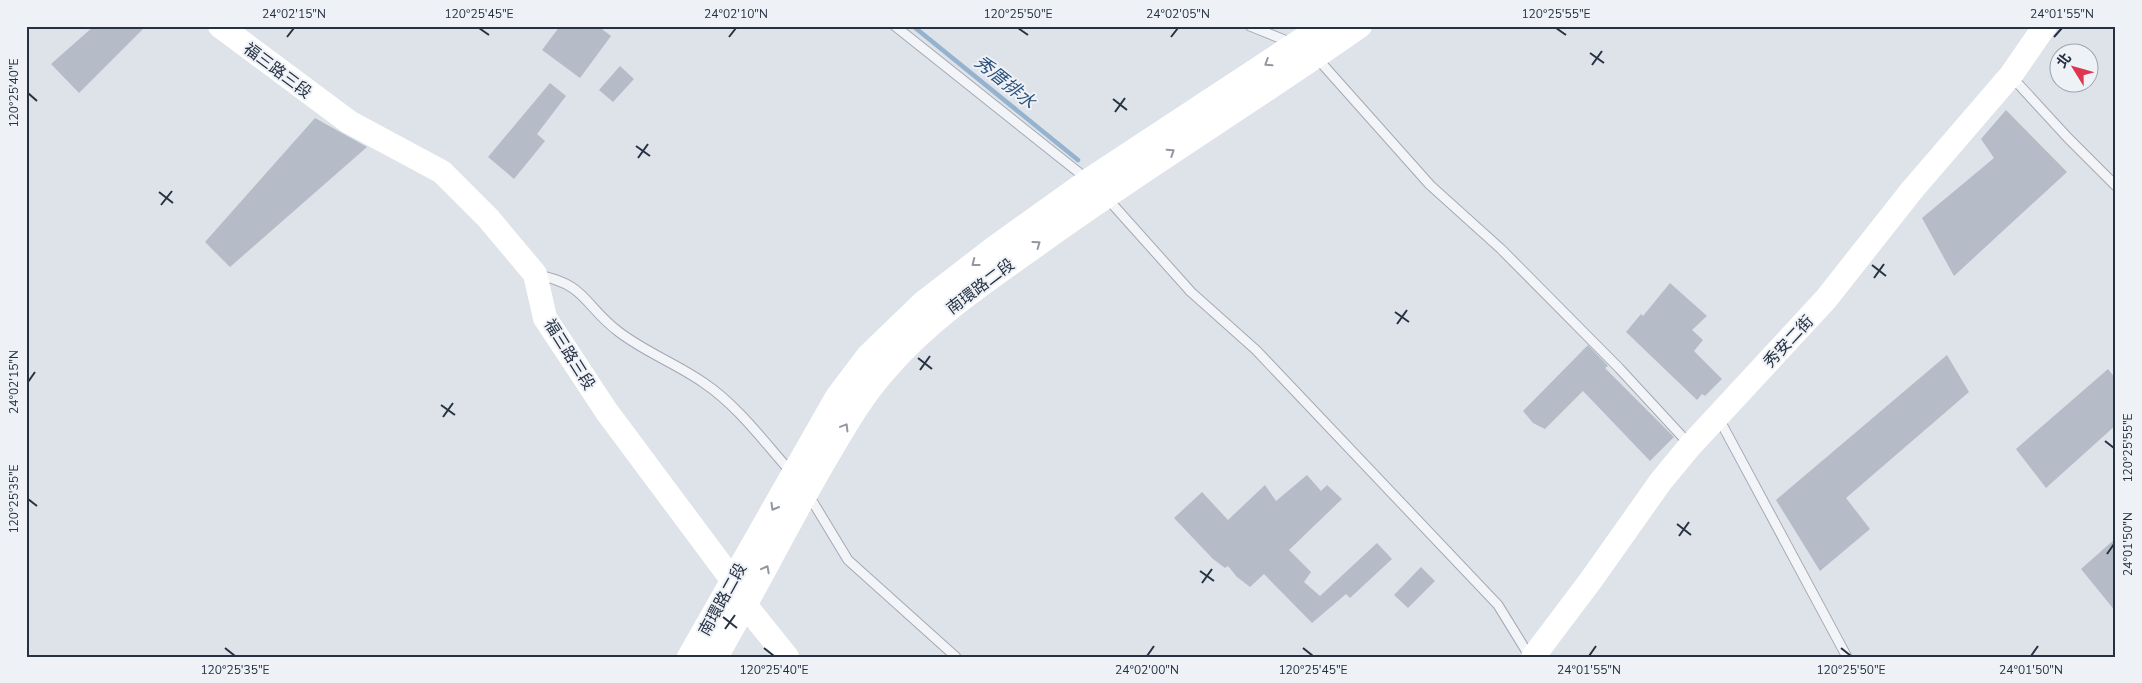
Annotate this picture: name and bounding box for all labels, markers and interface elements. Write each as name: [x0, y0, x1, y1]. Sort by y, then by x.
text: 24°02'15"N: [262, 6, 326, 22]
text: 120°25'45"E: [444, 6, 514, 22]
text: 24°02'10"N: [704, 6, 768, 22]
text: 120°25'50"E: [983, 6, 1053, 22]
text: 24°02'05"N: [1146, 6, 1210, 22]
text: 120°25'55"E: [1521, 6, 1591, 22]
text: 24°01'55"N: [2030, 6, 2094, 22]
street label: 福三路三段: [239, 38, 316, 104]
north arrow: [2050, 42, 2100, 92]
text: 北: [2052, 49, 2076, 72]
water label: 秀厝排水: [969, 50, 1041, 115]
one-way arrow: [1264, 57, 1274, 66]
text: 120°25'40"E: [6, 58, 22, 128]
one-way arrow: [1166, 149, 1175, 159]
one-way arrow: [1031, 241, 1041, 250]
street label: 南環路二段: [942, 254, 1019, 320]
one-way arrow: [972, 257, 981, 265]
street label: 秀安二街: [1759, 311, 1819, 373]
street label: 福三路三段: [539, 315, 600, 394]
text: 24°02'15"N: [6, 350, 22, 414]
text: 120°25'55"E: [2120, 413, 2136, 483]
one-way arrow: [838, 423, 848, 432]
text: 120°25'35"E: [6, 464, 22, 534]
one-way arrow: [770, 501, 780, 510]
text: 24°01'50"N: [2120, 512, 2136, 576]
street label: 南環路二段: [694, 559, 752, 640]
one-way arrow: [760, 565, 770, 574]
text: 120°25'35"E: [200, 662, 270, 678]
text: 120°25'40"E: [739, 662, 809, 678]
text: 24°02'00"N: [1115, 662, 1179, 678]
text: 120°25'45"E: [1278, 662, 1348, 678]
text: 24°01'55"N: [1557, 662, 1621, 678]
text: 120°25'50"E: [1816, 662, 1886, 678]
text: 24°01'50"N: [1999, 662, 2063, 678]

